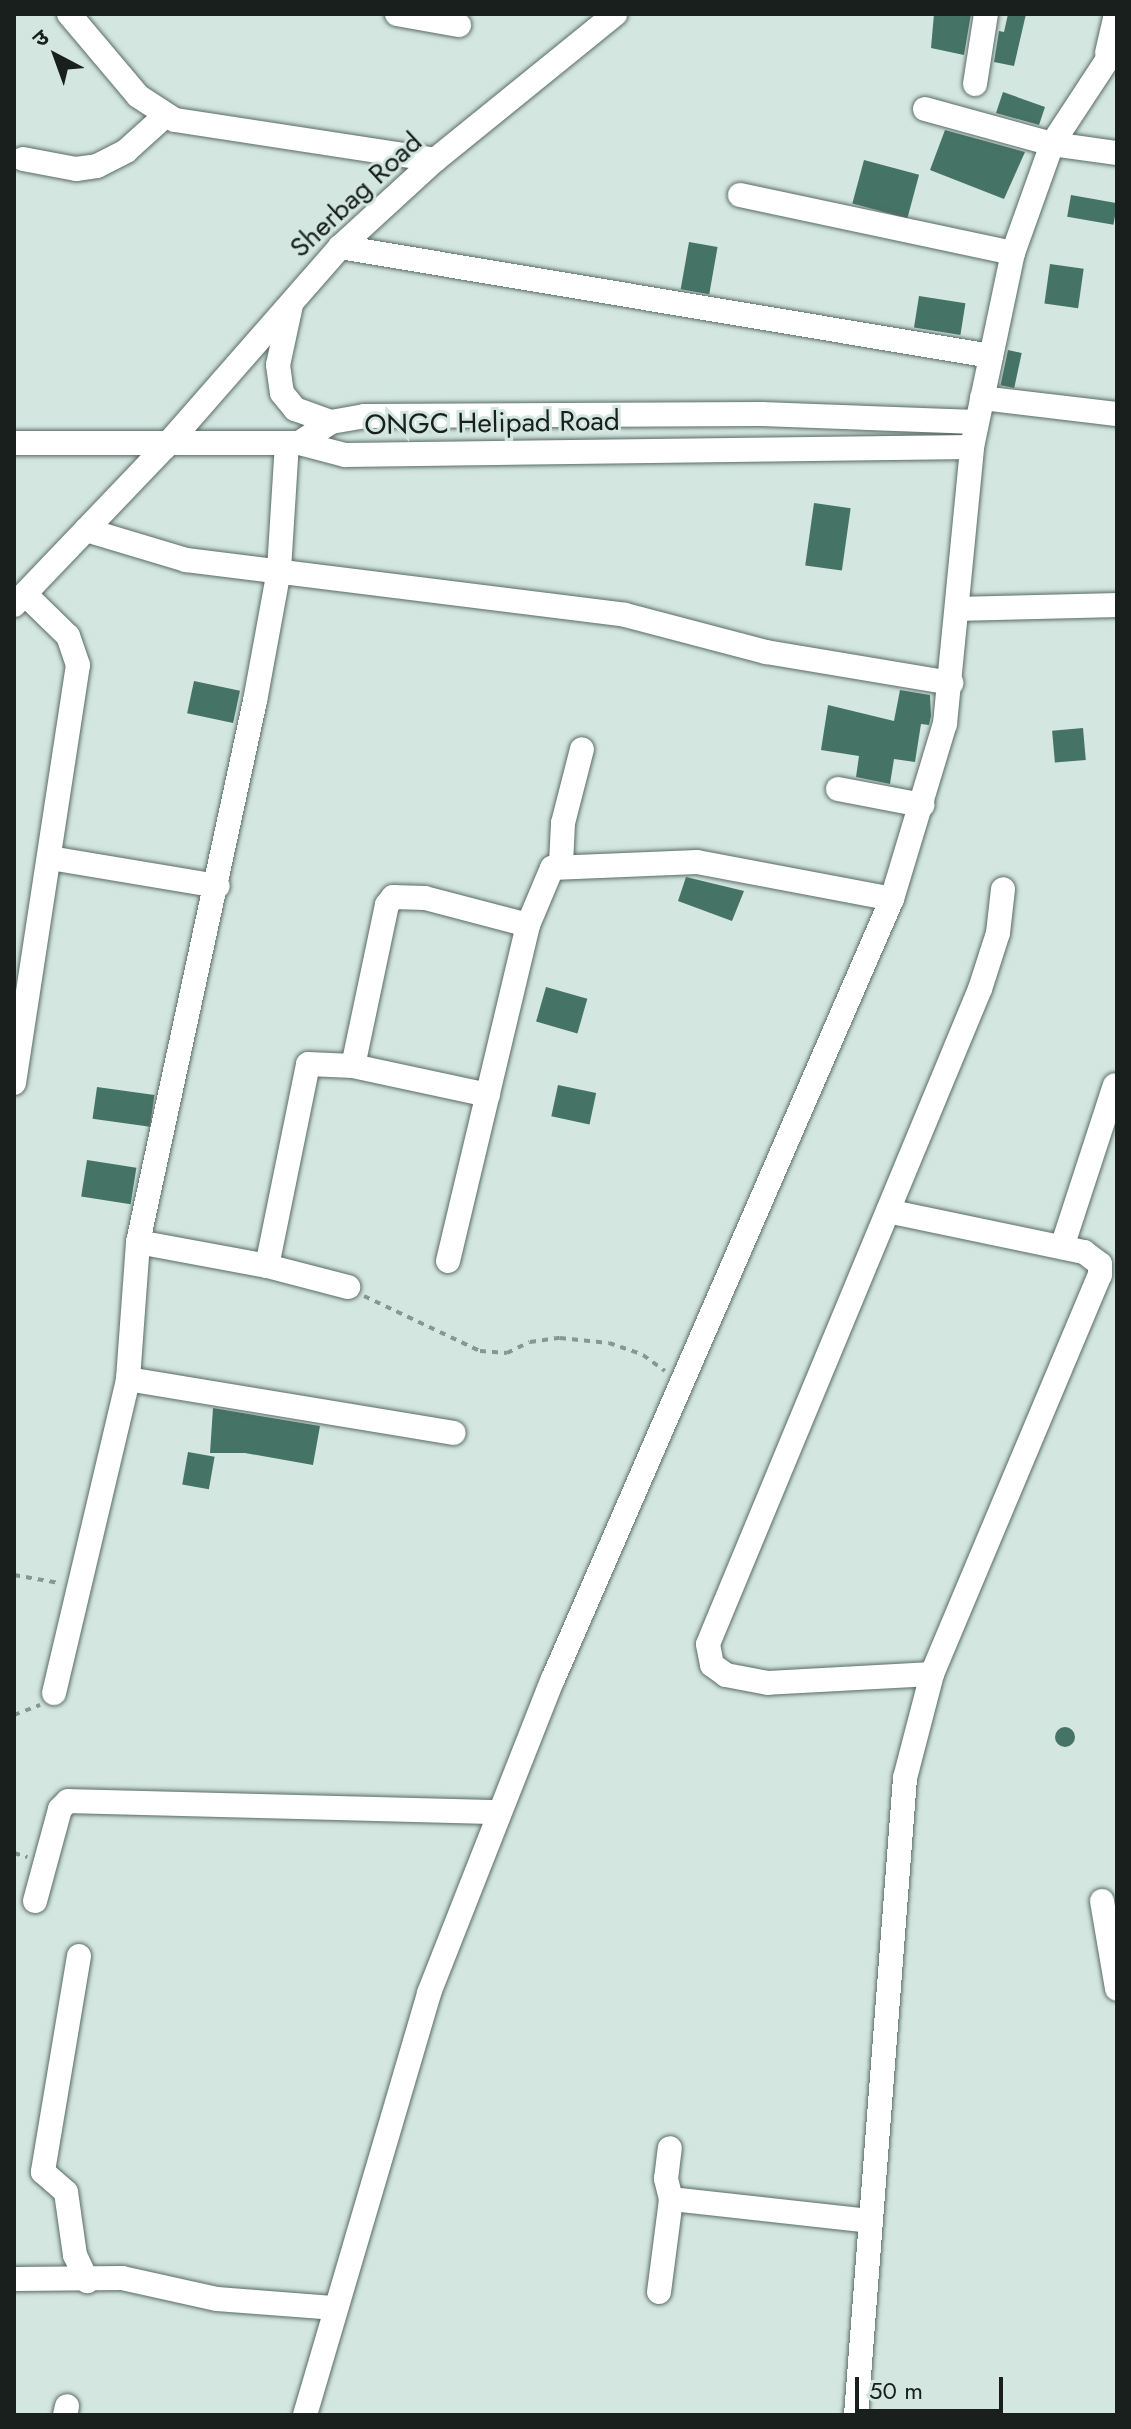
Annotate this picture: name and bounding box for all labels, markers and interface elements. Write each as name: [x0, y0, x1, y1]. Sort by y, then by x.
north arrow: [16, 16, 96, 96]
text: उ: [25, 22, 56, 54]
street label: Sherbag Road: [283, 125, 429, 265]
street label: ONGC Helipad Road: [364, 404, 620, 442]
scale bar: [859, 2361, 1007, 2411]
text: 50 m: [869, 2373, 923, 2408]

